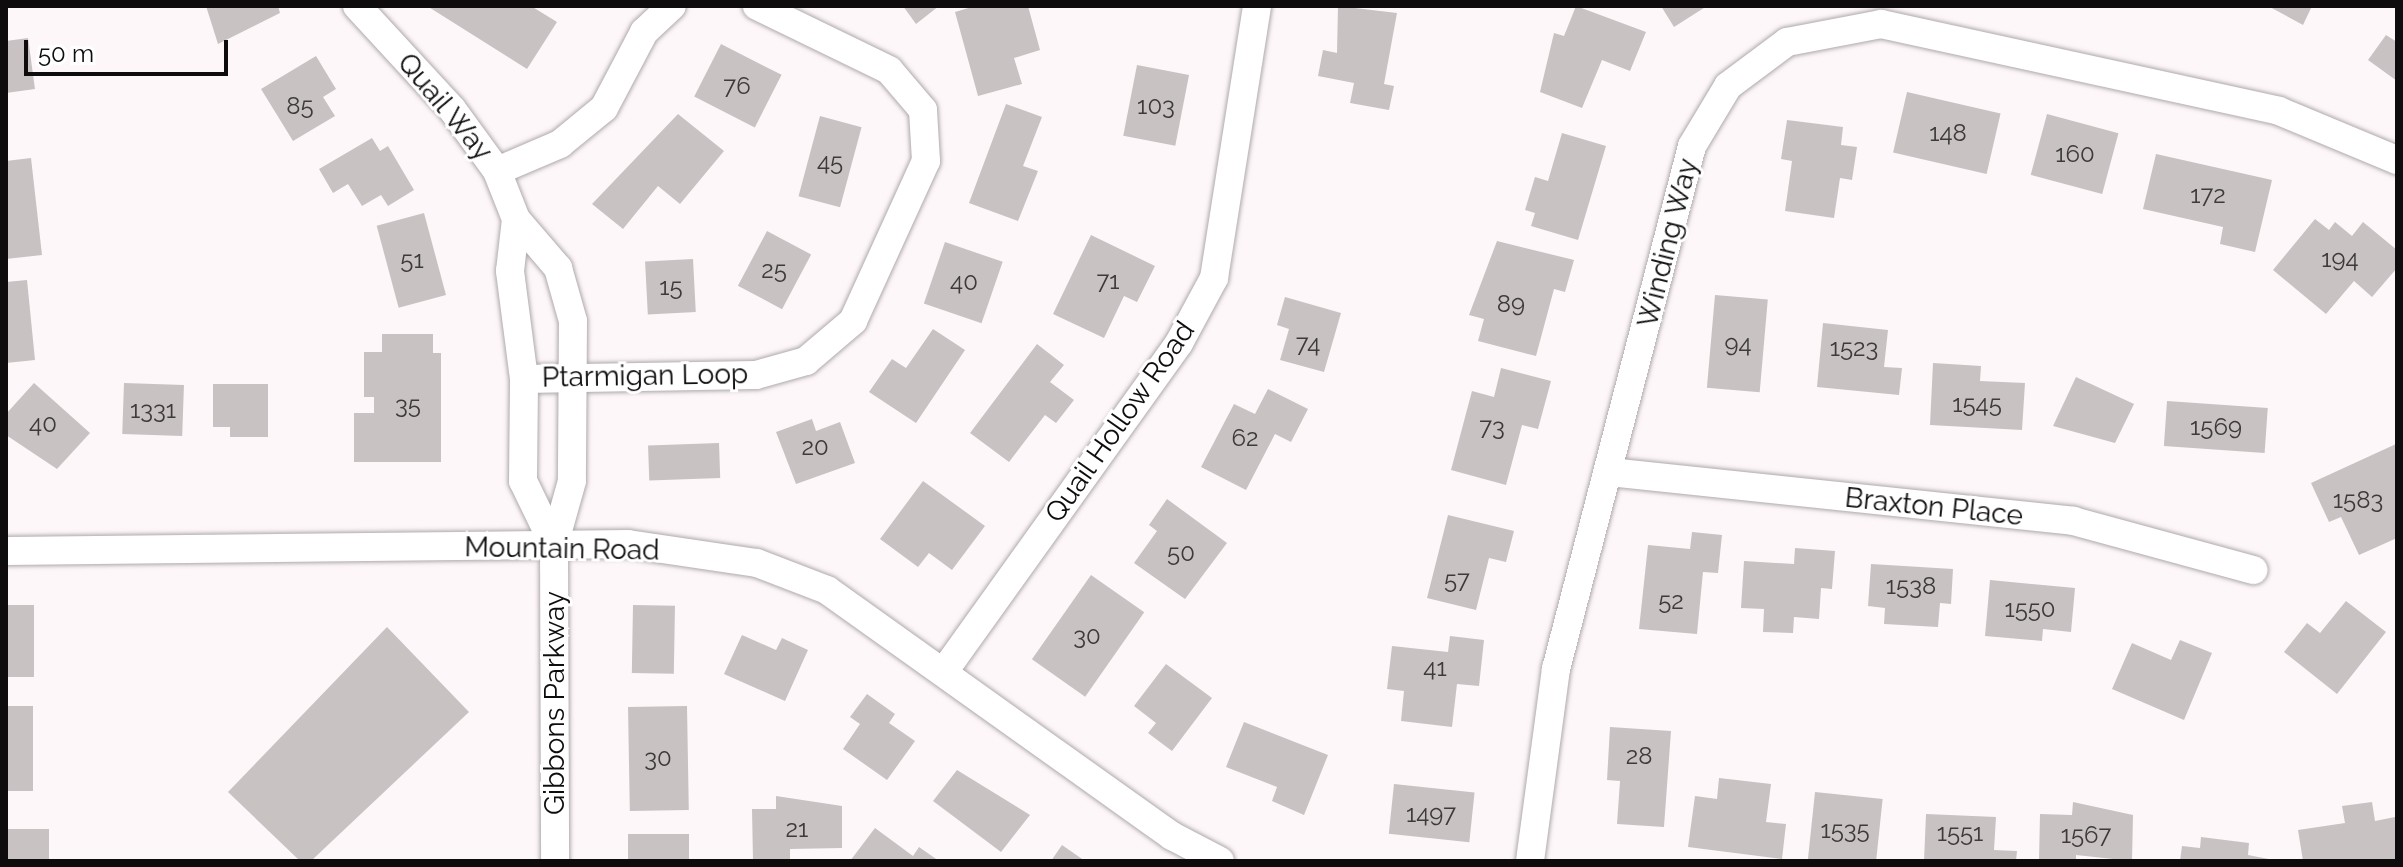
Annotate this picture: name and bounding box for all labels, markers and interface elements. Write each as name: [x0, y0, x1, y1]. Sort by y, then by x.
scale bar: [28, 24, 232, 74]
text: 50 m: [38, 39, 94, 68]
street label: Quail Way: [390, 46, 500, 168]
house number: 76: [723, 72, 751, 100]
house number: 85: [286, 92, 314, 120]
house number: 103: [1137, 92, 1175, 120]
house number: 148: [1929, 119, 1967, 147]
house number: 160: [2055, 140, 2095, 168]
house number: 45: [817, 148, 843, 176]
street label: Winding Way: [1631, 155, 1705, 331]
house number: 172: [2190, 181, 2226, 209]
house number: 194: [2321, 245, 2359, 273]
house number: 51: [400, 246, 424, 274]
house number: 25: [761, 256, 787, 284]
house number: 71: [1096, 267, 1120, 295]
house number: 40: [950, 268, 978, 296]
house number: 15: [659, 273, 683, 301]
house number: 89: [1497, 290, 1525, 318]
street label: Quail Hollow Road: [1038, 314, 1202, 530]
house number: 74: [1296, 330, 1320, 358]
house number: 94: [1724, 330, 1752, 358]
house number: 1523: [1830, 334, 1878, 362]
street label: Ptarmigan Loop: [542, 357, 748, 395]
house number: 1545: [1952, 390, 2002, 418]
house number: 35: [395, 391, 421, 419]
house number: 1331: [130, 396, 176, 424]
house number: 40: [29, 410, 57, 438]
house number: 73: [1479, 413, 1505, 441]
house number: 1569: [2190, 413, 2242, 441]
house number: 62: [1232, 424, 1258, 452]
house number: 20: [801, 433, 829, 461]
street label: Braxton Place: [1843, 481, 2025, 533]
house number: 1583: [2333, 486, 2383, 514]
street label: Mountain Road: [464, 530, 660, 568]
house number: 50: [1167, 539, 1195, 567]
house number: 57: [1444, 566, 1470, 594]
house number: 1538: [1886, 572, 1936, 600]
house number: 52: [1658, 587, 1684, 615]
street label: Gibbons Parkway: [538, 591, 572, 815]
house number: 1550: [2004, 595, 2056, 623]
house number: 30: [1073, 622, 1101, 650]
house number: 41: [1423, 654, 1447, 682]
house number: 28: [1626, 742, 1652, 770]
house number: 30: [644, 744, 672, 772]
house number: 1497: [1406, 800, 1456, 828]
house number: 21: [786, 815, 808, 843]
house number: 1535: [1820, 816, 1870, 844]
house number: 1551: [1937, 819, 1983, 847]
house number: 1567: [2061, 821, 2111, 849]

